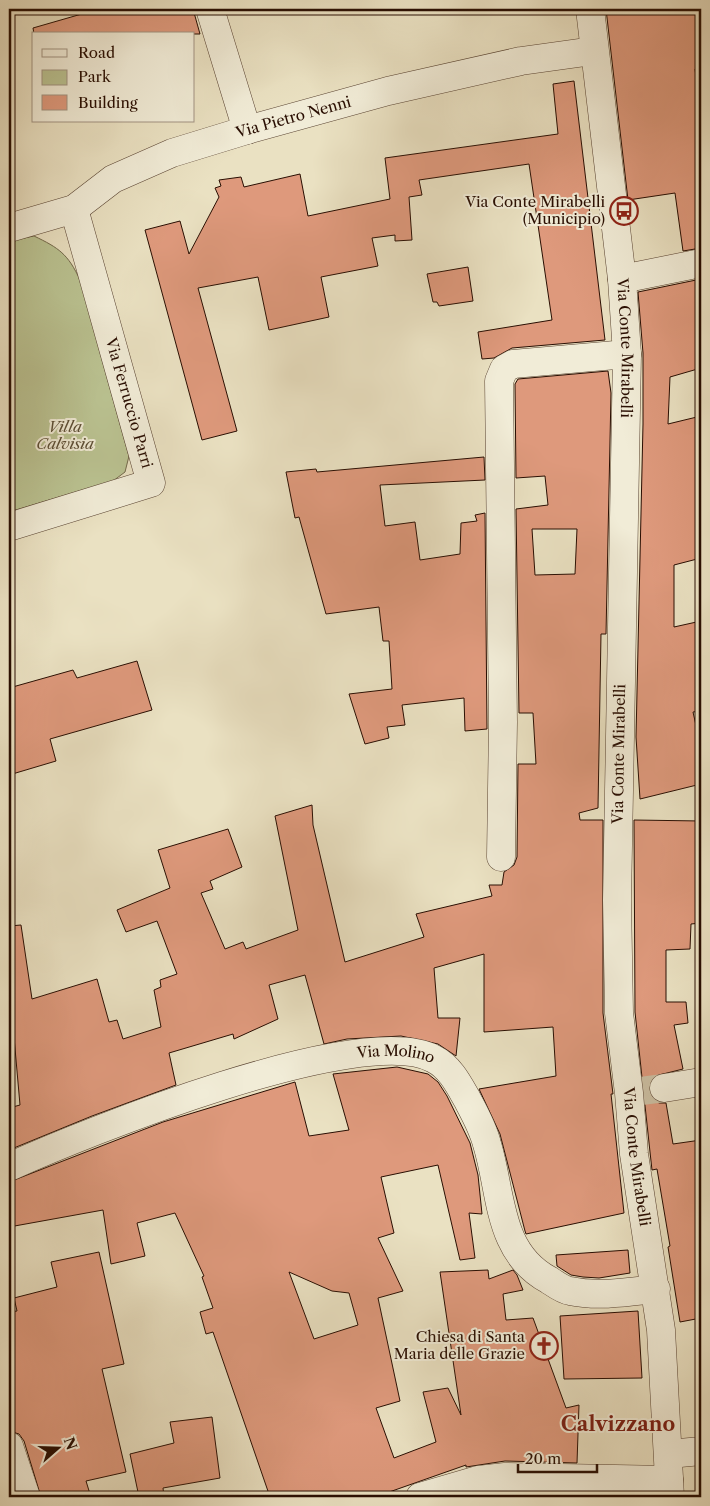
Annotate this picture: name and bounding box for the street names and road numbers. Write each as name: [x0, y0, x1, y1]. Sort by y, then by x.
street label: Via Pietro Nenni: [233, 92, 353, 142]
street label: Via Conte Mirabelli: [613, 276, 637, 418]
street label: Via Ferruccio Parri: [101, 334, 157, 471]
street label: Via Conte Mirabelli: [608, 684, 629, 825]
street label: Via Molino: [355, 1041, 438, 1067]
street label: Via Conte Mirabelli: [619, 1085, 655, 1228]

